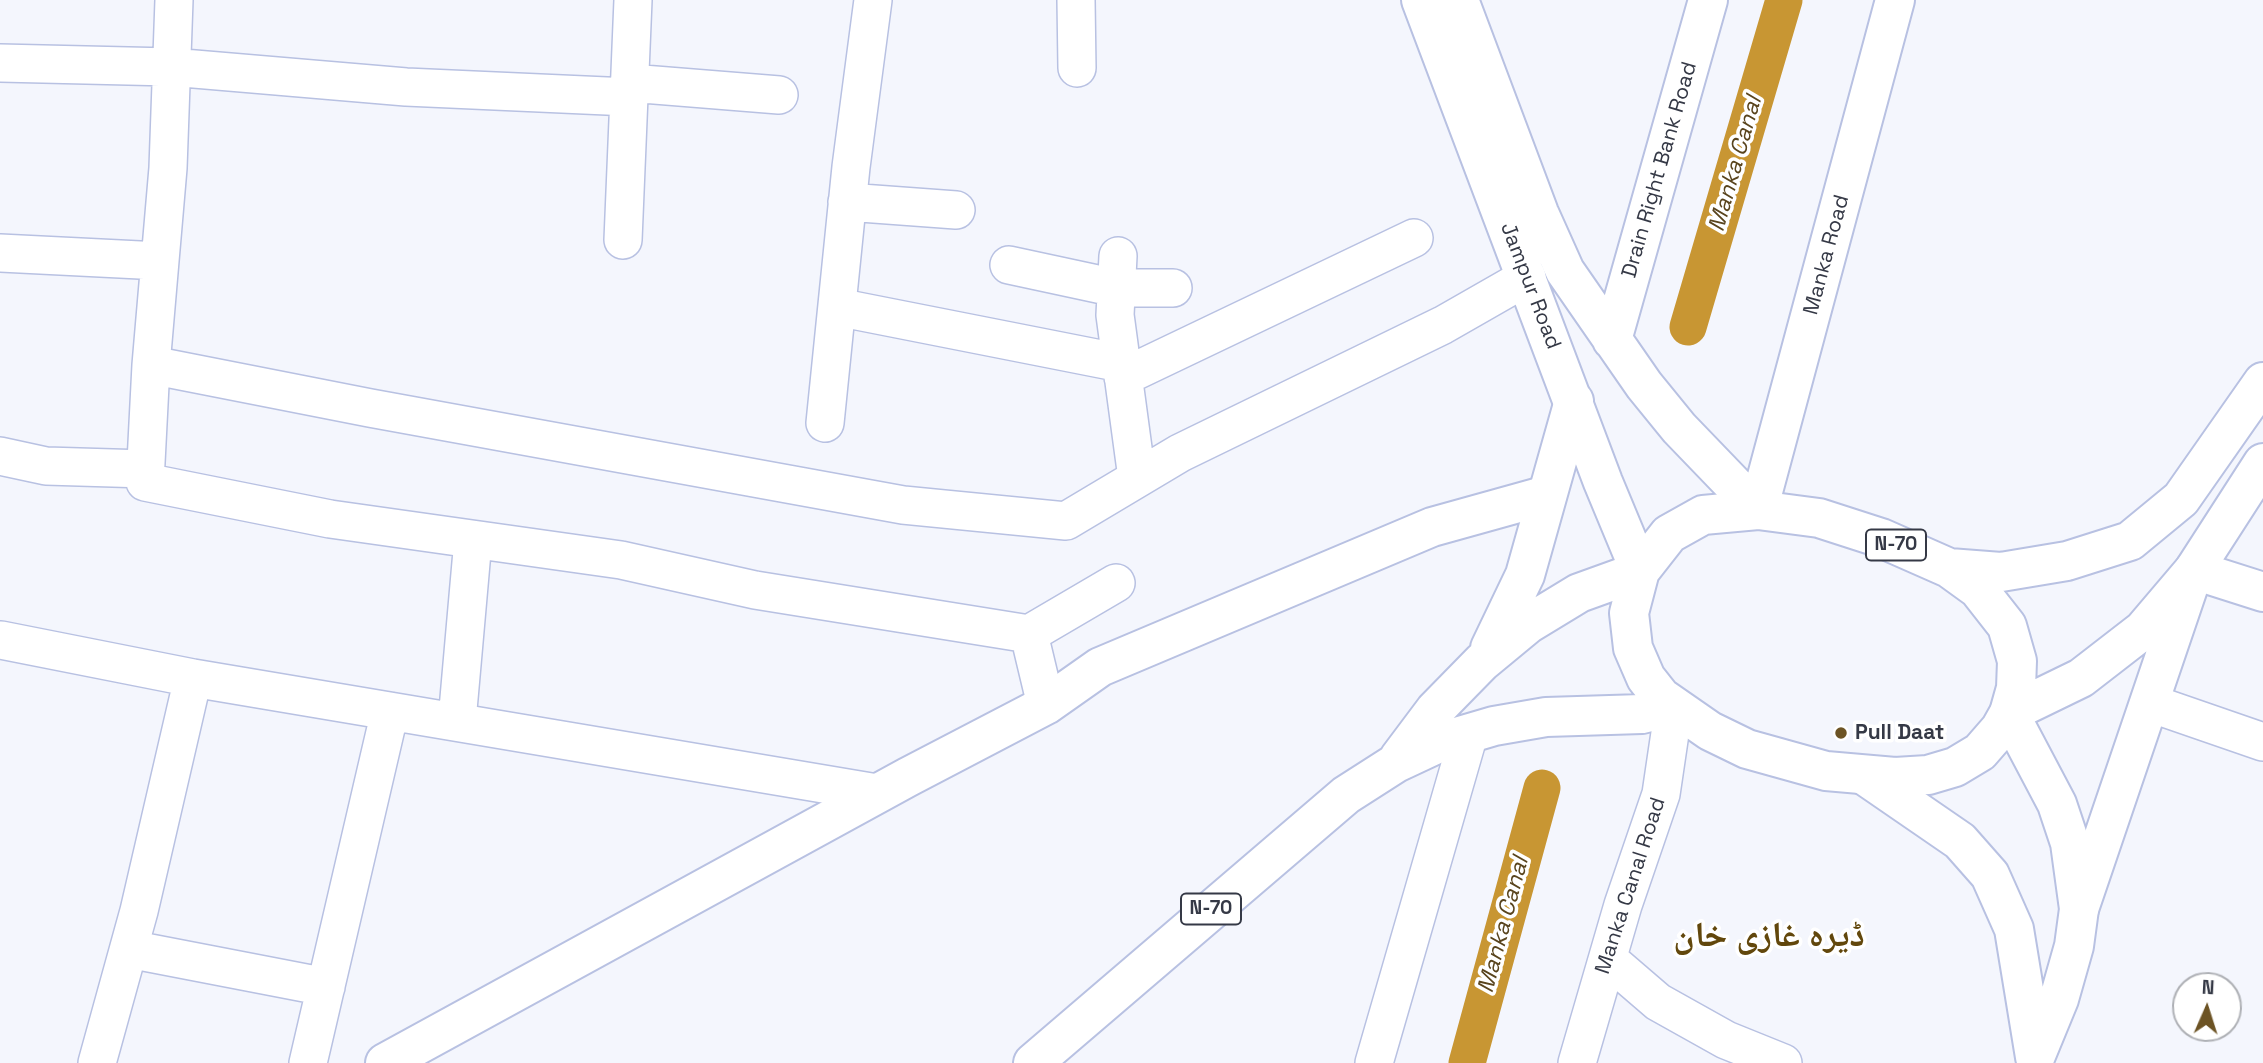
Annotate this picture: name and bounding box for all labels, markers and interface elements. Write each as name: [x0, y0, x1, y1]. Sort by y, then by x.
street label: Drain Right Bank Road: [1617, 59, 1703, 281]
water label: Manka Canal: [1704, 93, 1768, 235]
street label: Manka Road: [1799, 192, 1855, 318]
street label: Jampur Road: [1494, 219, 1566, 353]
road number: N-70: [1866, 530, 1926, 560]
place label: Pull Daat: [1855, 720, 1944, 746]
marker: Pull Daat: [1833, 725, 1849, 741]
street label: Manka Canal Road: [1591, 794, 1671, 978]
water label: Manka Canal: [1473, 854, 1535, 996]
road number: N-70: [1181, 894, 1241, 925]
district label: ڈیرہ غازی خان: [1673, 916, 1865, 958]
north arrow: [2172, 972, 2242, 1042]
text: N: [2201, 975, 2215, 1000]

